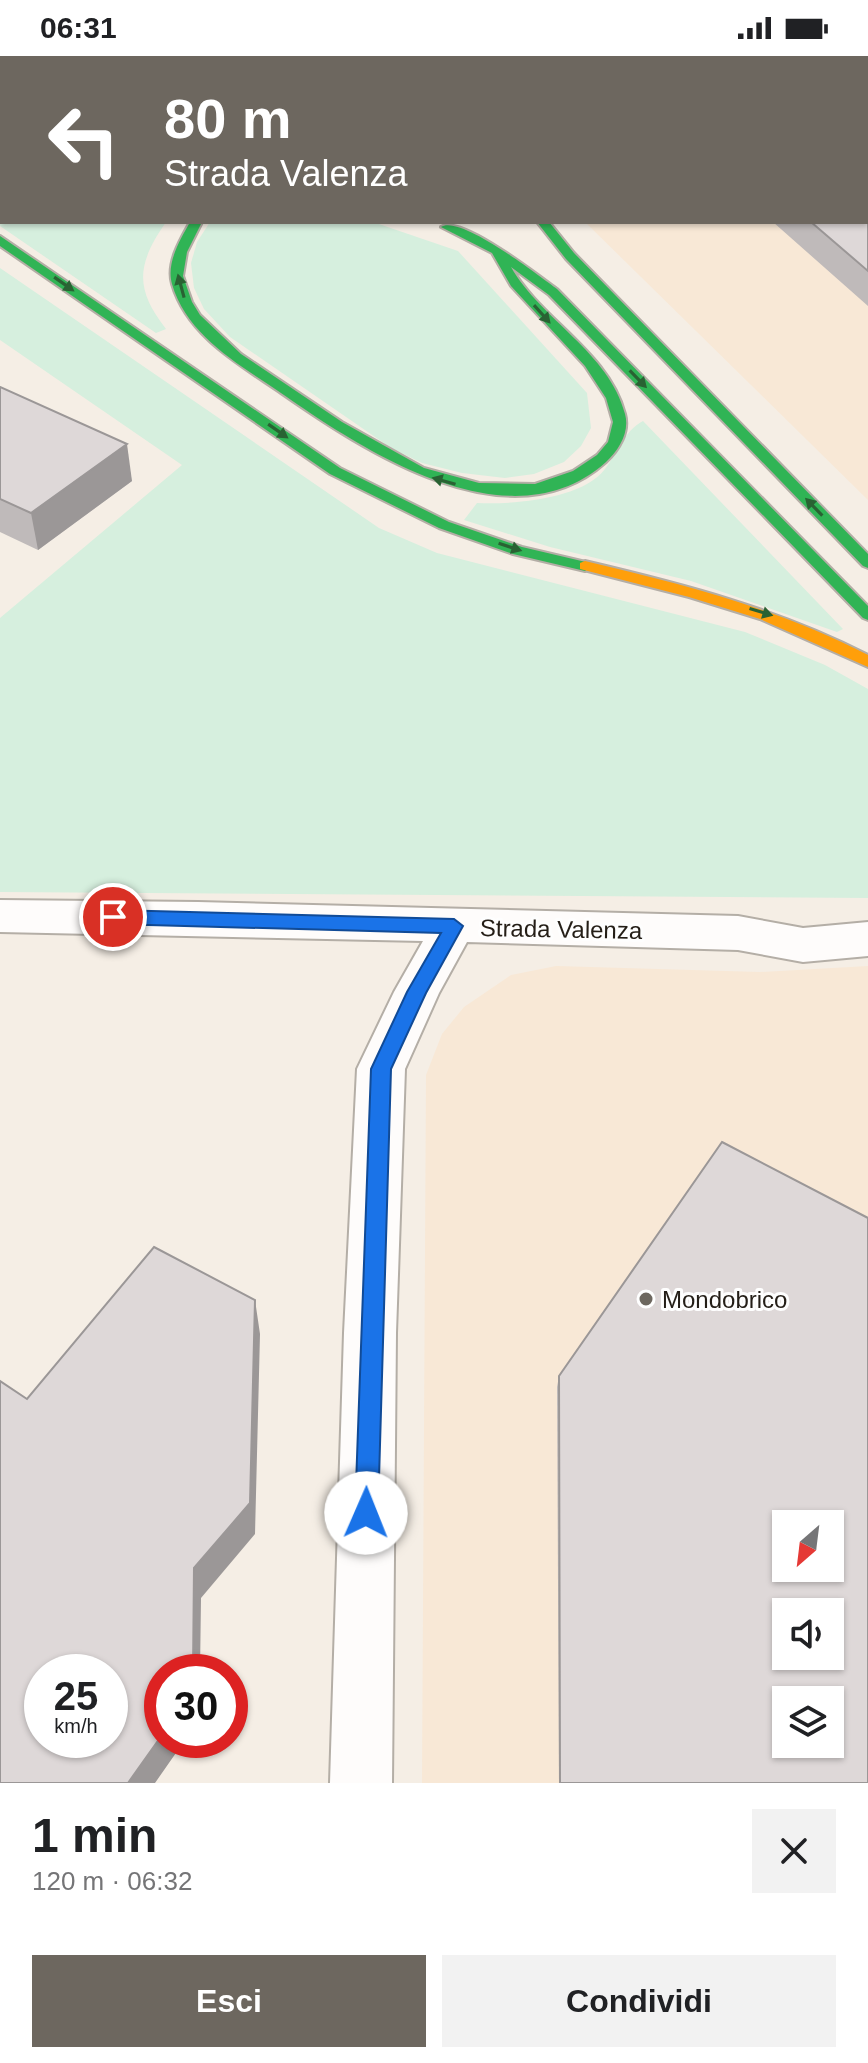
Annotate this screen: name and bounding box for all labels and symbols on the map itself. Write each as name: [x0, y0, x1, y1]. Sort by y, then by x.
one-way arrow: [175, 273, 187, 298]
one-way arrow: [54, 276, 75, 291]
one-way arrow: [533, 303, 550, 323]
one-way arrow: [628, 369, 647, 388]
one-way arrow: [268, 424, 289, 439]
one-way arrow: [432, 475, 457, 487]
one-way arrow: [805, 498, 823, 517]
one-way arrow: [498, 542, 522, 554]
one-way arrow: [750, 607, 774, 619]
pin: [79, 883, 147, 951]
street label: Strada Valenza: [480, 914, 643, 944]
place label: Mondobrico: [662, 1286, 787, 1313]
marker: Mondobrico: [637, 1290, 655, 1308]
position arrow: [324, 1471, 408, 1555]
north arrow: [772, 1510, 844, 1582]
speed limit sign: 30: [144, 1654, 248, 1758]

